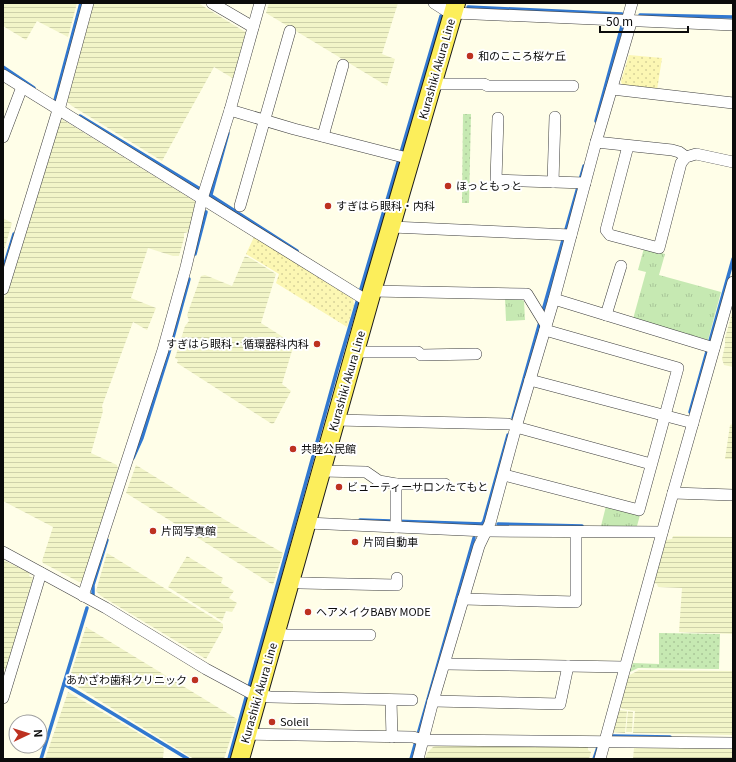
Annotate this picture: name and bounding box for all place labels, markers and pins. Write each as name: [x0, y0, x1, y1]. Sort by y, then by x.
place label: 和のこころ桜ケ丘: [478, 47, 566, 63]
marker: 和のこころ桜ケ丘: [465, 51, 475, 61]
place label: ほっともっと: [456, 177, 522, 193]
marker: ほっともっと: [443, 181, 453, 191]
place label: すぎはら眼科・内科: [336, 197, 435, 213]
marker: すぎはら眼科・内科: [323, 201, 333, 211]
place label: すぎはら眼科・循環器科内科: [166, 335, 309, 351]
marker: すぎはら眼科・循環器科内科: [312, 339, 322, 349]
place label: 共睦公民館: [301, 440, 356, 456]
marker: 共睦公民館: [288, 444, 298, 454]
place label: ビューティーサロンたてもと: [347, 478, 488, 494]
marker: ビューティーサロンたてもと: [334, 482, 344, 492]
place label: 片岡写真館: [161, 522, 216, 538]
marker: 片岡写真館: [148, 526, 158, 536]
place label: 片岡自動車: [363, 533, 418, 549]
marker: 片岡自動車: [350, 537, 360, 547]
place label: ヘアメイクBABY MODE: [316, 603, 431, 619]
marker: ヘアメイクBABY MODE: [303, 607, 313, 617]
place label: あかざわ歯科クリニック: [66, 671, 187, 687]
marker: あかざわ歯科クリニック: [190, 675, 200, 685]
place label: Soleil: [280, 713, 309, 729]
marker: Soleil: [267, 717, 277, 727]

